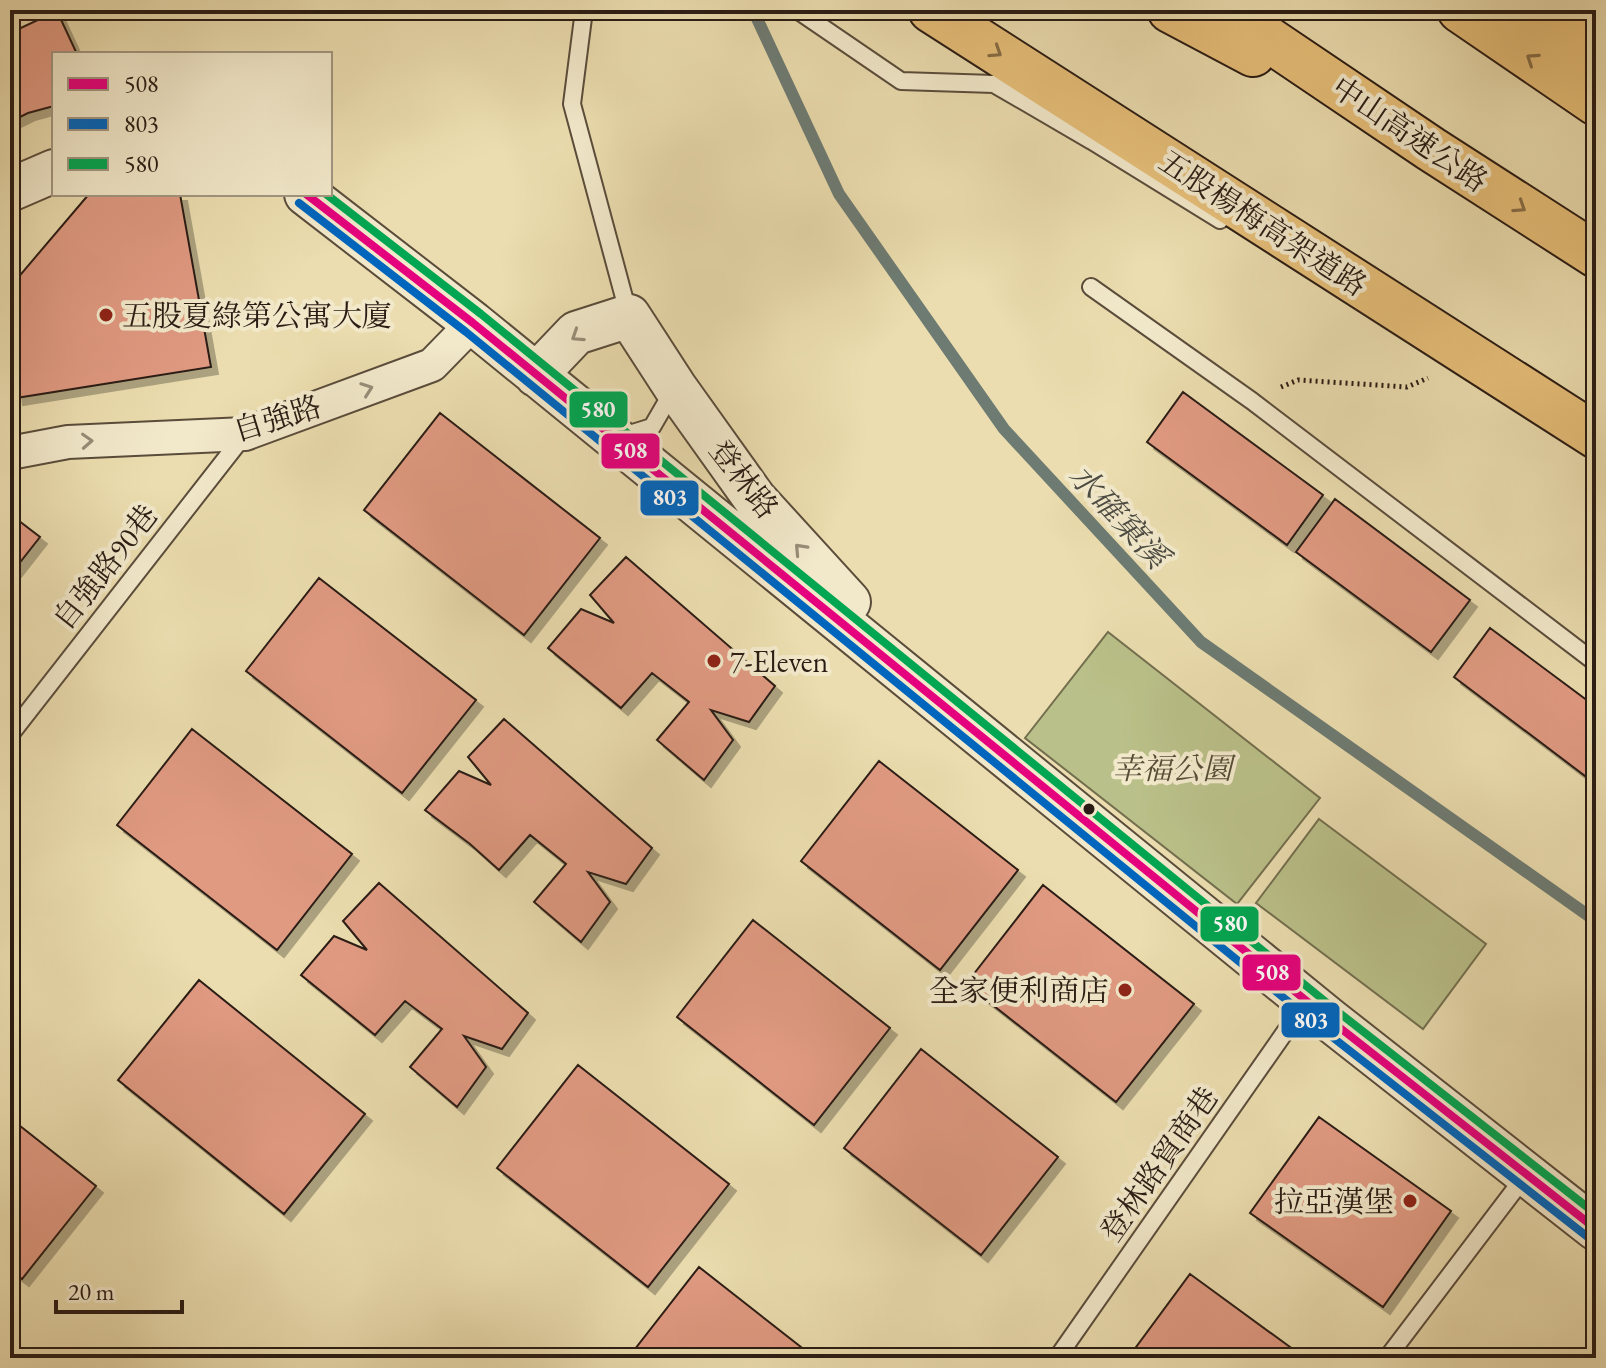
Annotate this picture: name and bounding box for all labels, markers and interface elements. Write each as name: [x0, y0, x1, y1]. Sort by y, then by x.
one-way arrow: [988, 43, 1002, 58]
legend: [52, 52, 332, 196]
one-way arrow: [1526, 54, 1540, 69]
text: 508: [124, 68, 159, 99]
street label: 中山高速公路: [1324, 68, 1496, 200]
text: 803: [124, 108, 159, 139]
street label: 五股楊梅高架道路: [1152, 141, 1374, 305]
text: 580: [124, 148, 159, 179]
one-way arrow: [1512, 197, 1526, 212]
place label: 五股夏綠第公寓大廈: [122, 296, 392, 335]
marker: 五股夏綠第公寓大廈: [97, 306, 115, 324]
one-way arrow: [571, 327, 585, 342]
one-way arrow: [359, 382, 373, 399]
street label: 自強路: [228, 386, 326, 450]
line badge: 580: [568, 390, 629, 429]
text: 580: [581, 395, 616, 424]
line badge: 508: [600, 432, 661, 470]
street label: 登林路: [701, 432, 787, 526]
one-way arrow: [81, 433, 94, 450]
text: 508: [613, 436, 647, 465]
water label: 水確窠溪: [1060, 455, 1180, 579]
line badge: 803: [639, 479, 700, 517]
text: 803: [653, 483, 687, 512]
street label: 自強路90巷: [44, 496, 166, 638]
one-way arrow: [795, 544, 810, 558]
place label: 7-Eleven: [730, 642, 829, 681]
marker: 7-Eleven: [705, 652, 723, 670]
park label: 幸福公園: [1112, 749, 1236, 788]
unlabelled marker: [1081, 801, 1097, 817]
line badge: 580: [1199, 905, 1260, 943]
text: 580: [1213, 909, 1248, 938]
line badge: 508: [1241, 953, 1302, 992]
text: 508: [1255, 958, 1289, 987]
place label: 全家便利商店: [929, 971, 1109, 1010]
marker: 全家便利商店: [1116, 981, 1134, 999]
line badge: 803: [1280, 1001, 1341, 1039]
text: 803: [1294, 1006, 1328, 1035]
street label: 登林路貿商巷: [1091, 1079, 1227, 1249]
place label: 拉亞漢堡: [1274, 1182, 1394, 1221]
marker: 拉亞漢堡: [1401, 1192, 1419, 1210]
scale bar: [56, 1264, 182, 1314]
text: 20 m: [68, 1276, 115, 1307]

